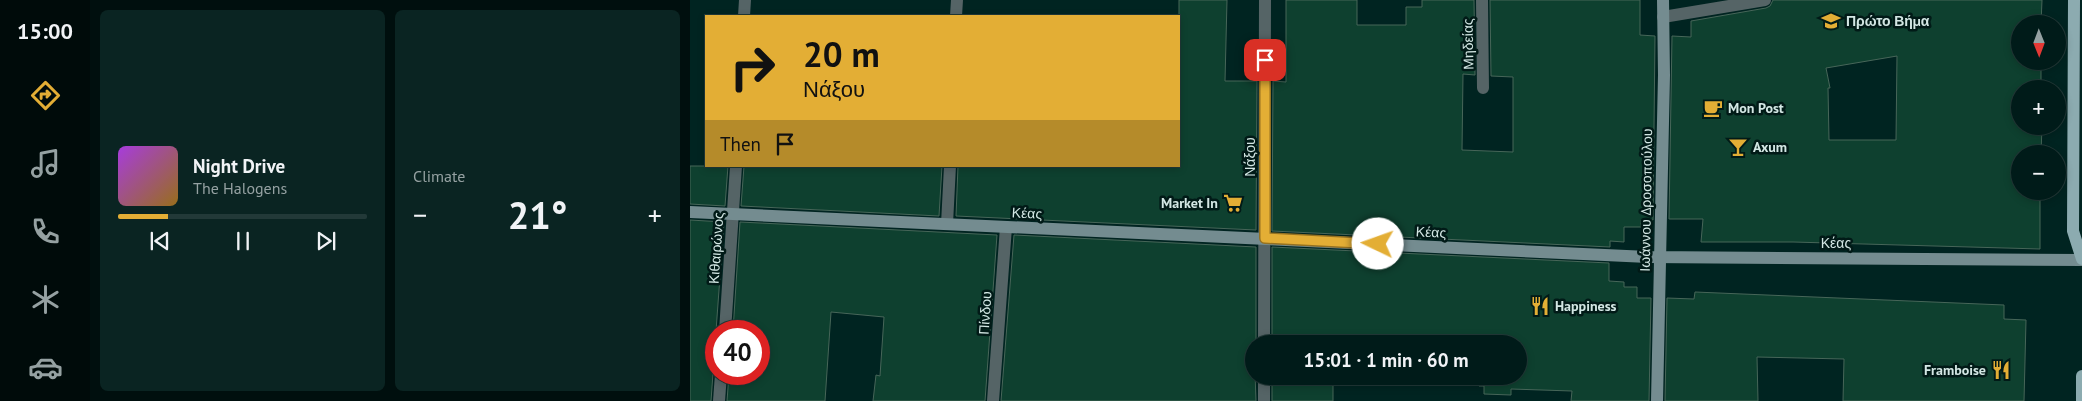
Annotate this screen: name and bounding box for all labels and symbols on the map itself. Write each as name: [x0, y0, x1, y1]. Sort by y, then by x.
school or university icon: Πρώτο Βήμα: [1820, 10, 1842, 32]
place label: Πρώτο Βήμα: [1846, 12, 1930, 30]
north arrow: [2011, 15, 2066, 70]
street label: Μηδείας: [1459, 18, 1477, 70]
pin: [1244, 39, 1286, 81]
cafe icon: Mon Post: [1702, 97, 1724, 119]
place label: Mon Post: [1728, 99, 1784, 117]
street label: Ιωάννου Δροσοπούλου: [1636, 128, 1656, 272]
bar icon: Axum: [1727, 136, 1749, 158]
street label: Νάξου: [1241, 137, 1259, 177]
place label: Axum: [1753, 138, 1787, 156]
supermarket icon: Market In: [1222, 192, 1244, 214]
place label: Market In: [1161, 194, 1218, 212]
street label: Κέας: [1011, 203, 1043, 223]
street label: Κιθαιρώνος: [705, 211, 728, 284]
position arrow: [1351, 217, 1403, 269]
street label: Κέας: [1415, 222, 1447, 242]
street label: Κέας: [1821, 234, 1851, 252]
street label: Πίνδου: [975, 291, 995, 335]
restaurant icon: Happiness: [1529, 295, 1551, 317]
place label: Happiness: [1555, 297, 1617, 315]
speed limit sign: 40: [705, 320, 770, 385]
restaurant icon: Framboise: [1990, 359, 2012, 381]
place label: Framboise: [1924, 361, 1986, 379]

